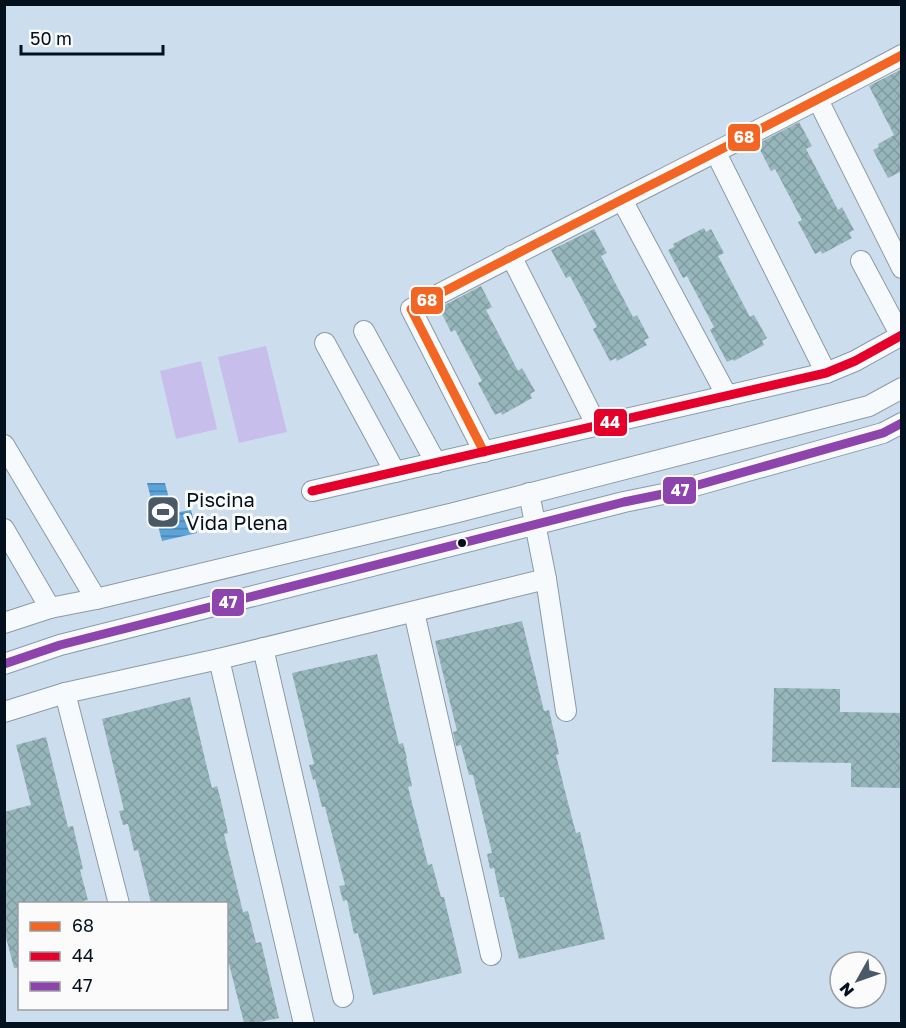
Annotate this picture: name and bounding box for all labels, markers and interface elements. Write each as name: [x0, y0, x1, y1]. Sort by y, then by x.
scale bar: [21, 18, 164, 56]
text: 50 m: [30, 27, 72, 49]
line badge: 68: [727, 123, 761, 152]
text: 68: [734, 127, 754, 147]
line badge: 68: [410, 286, 444, 315]
text: 68: [417, 290, 437, 310]
line badge: 44: [593, 408, 628, 437]
text: 44: [600, 412, 620, 432]
line badge: 47: [662, 476, 697, 505]
text: 47: [671, 480, 690, 500]
place label: Piscina Vida Plena: [186, 487, 288, 534]
sports icon: Piscina Vida Plena: [145, 494, 181, 530]
unlabelled marker: [456, 537, 468, 549]
line badge: 47: [211, 588, 245, 617]
text: 47: [219, 592, 238, 612]
legend: [18, 902, 228, 1010]
text: 68: [72, 914, 94, 936]
text: 44: [72, 944, 94, 966]
north arrow: [828, 950, 888, 1010]
text: 47: [72, 974, 93, 996]
text: N: [835, 979, 858, 1001]

